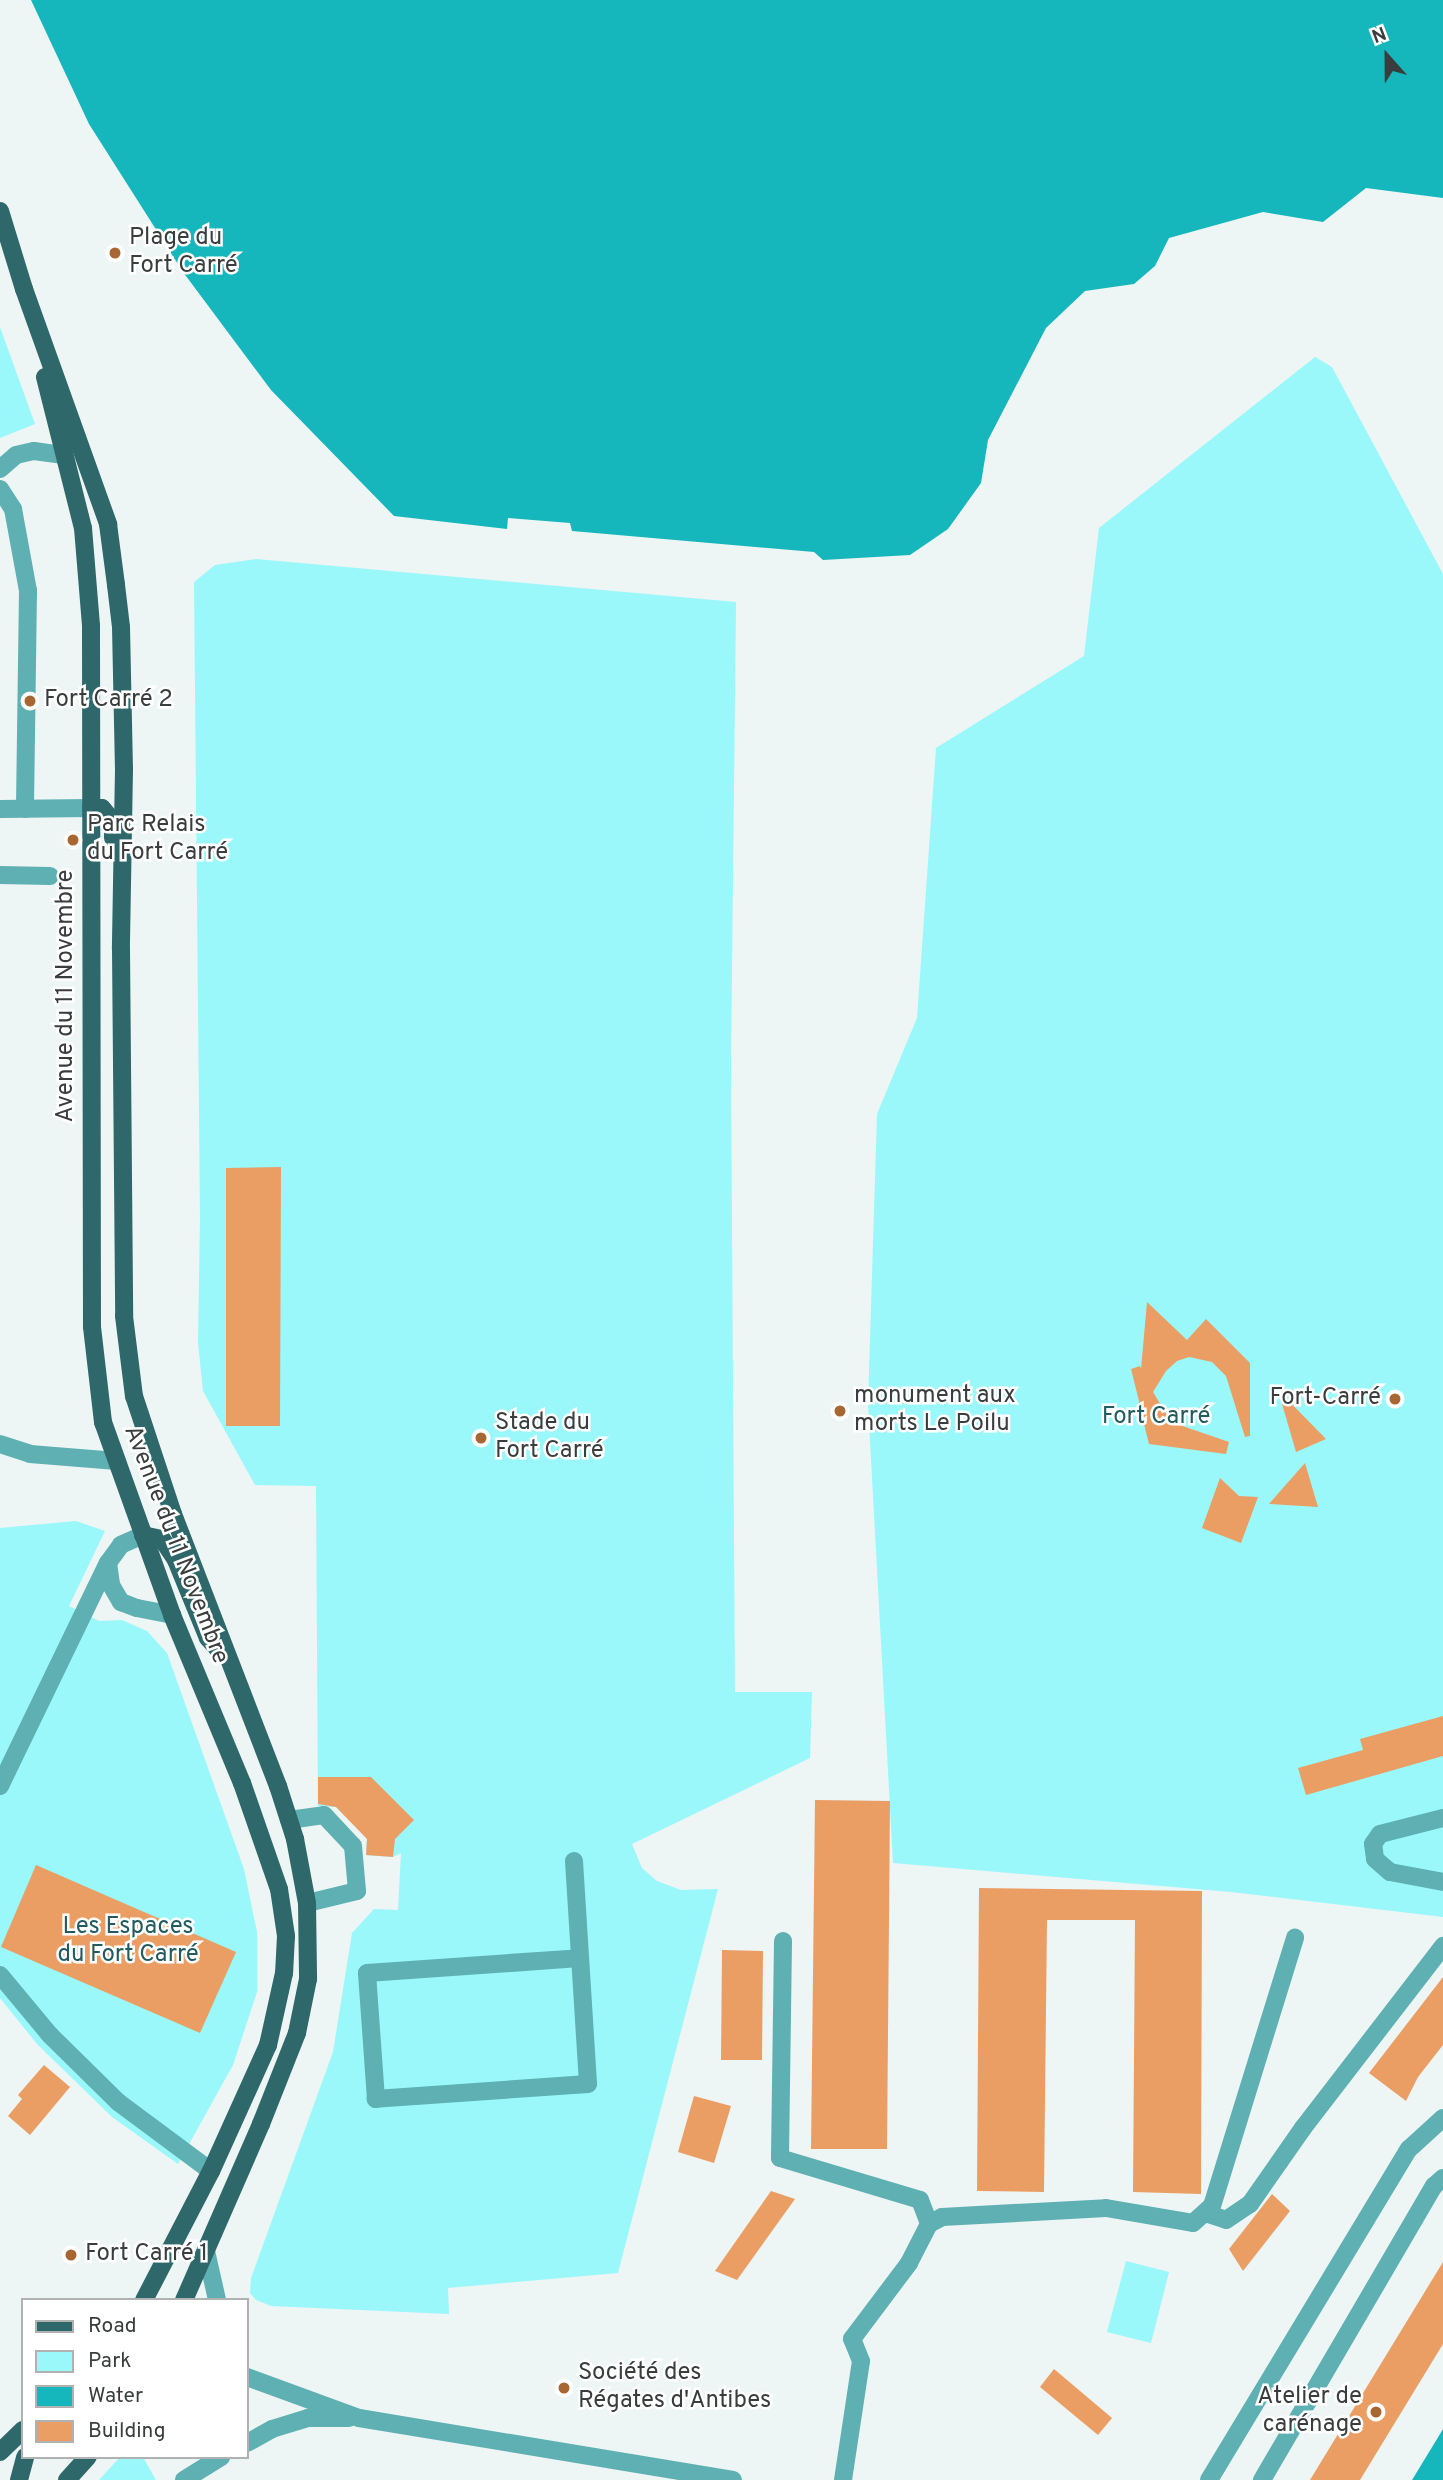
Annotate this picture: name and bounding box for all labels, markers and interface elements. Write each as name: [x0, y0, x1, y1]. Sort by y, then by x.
north arrow: [1352, 21, 1422, 91]
text: N: [1369, 23, 1390, 50]
place label: Plage du Fort Carré: [129, 225, 238, 281]
marker: Plage du Fort Carré: [107, 245, 123, 261]
place label: Fort Carré 2: [44, 687, 173, 715]
marker: Fort Carré 2: [22, 693, 38, 709]
place label: Parc Relais du Fort Carré: [87, 812, 228, 868]
marker: Parc Relais du Fort Carré: [65, 832, 81, 848]
street label: Avenue du 11 Novembre: [53, 869, 81, 1123]
place label: monument aux morts Le Poilu: [854, 1383, 1016, 1439]
place label: Fort-Carré: [1270, 1385, 1381, 1413]
marker: Fort-Carré: [1387, 1391, 1403, 1407]
marker: monument aux morts Le Poilu: [832, 1403, 848, 1419]
park label: Fort Carré: [1102, 1404, 1210, 1432]
place label: Stade du Fort Carré: [495, 1410, 604, 1466]
street label: Avenue du 11 Novembre: [116, 1422, 234, 1668]
marker: Stade du Fort Carré: [473, 1430, 489, 1446]
park label: Les Espaces du Fort Carré: [57, 1914, 199, 1970]
place label: Fort Carré 1: [85, 2241, 208, 2269]
marker: Fort Carré 1: [63, 2247, 79, 2263]
legend: [21, 2298, 248, 2459]
text: Road: [88, 2313, 137, 2340]
text: Park: [88, 2348, 131, 2375]
place label: Société des Régates d'Antibes: [578, 2360, 771, 2416]
marker: Société des Régates d'Antibes: [556, 2380, 572, 2396]
text: Water: [88, 2383, 143, 2410]
place label: Atelier de carénage: [1257, 2384, 1362, 2440]
marker: Atelier de carénage: [1368, 2404, 1384, 2420]
text: Building: [88, 2418, 166, 2445]

